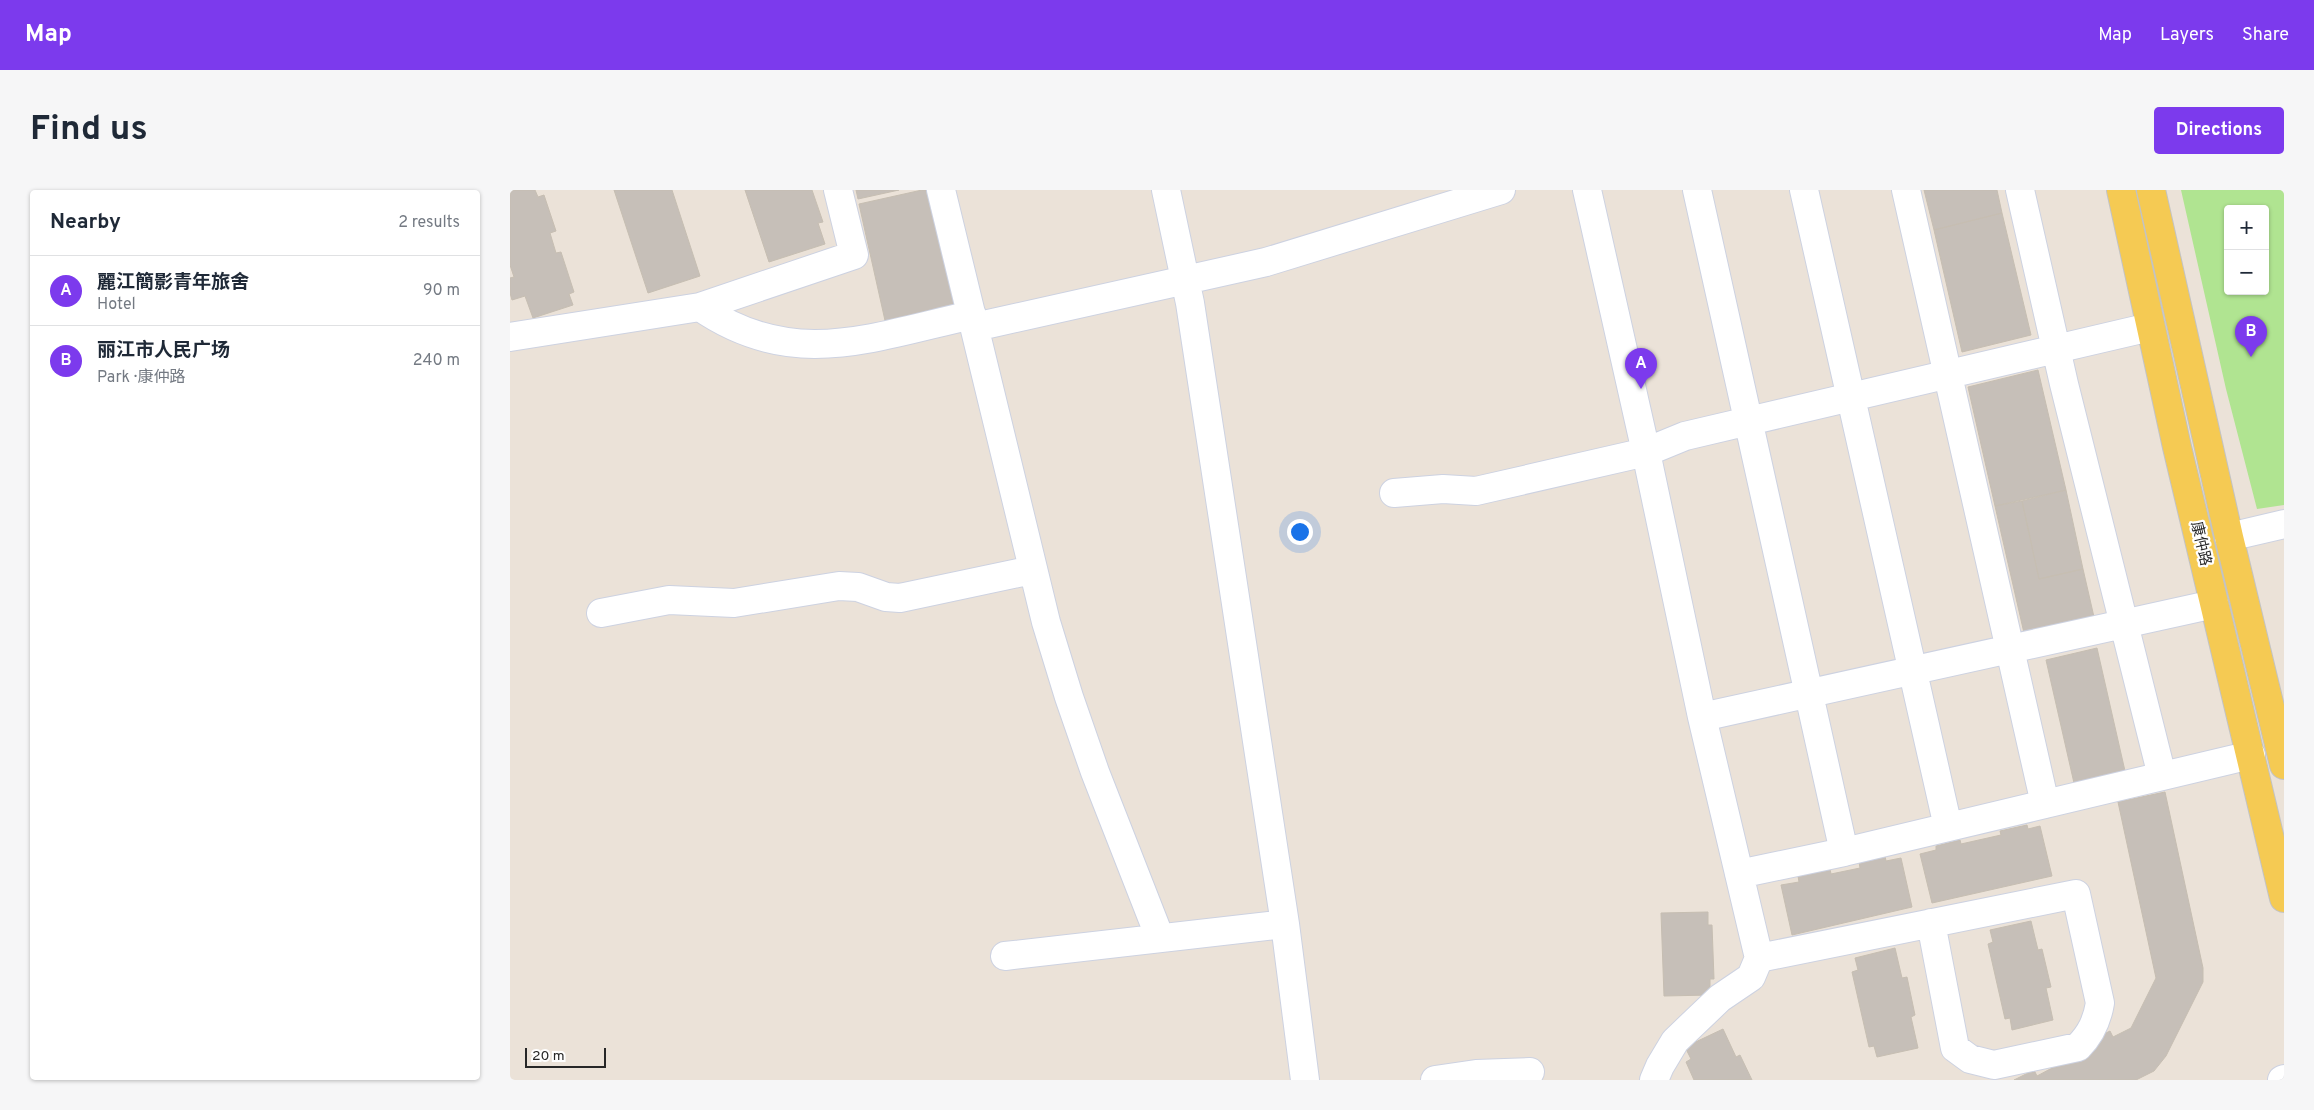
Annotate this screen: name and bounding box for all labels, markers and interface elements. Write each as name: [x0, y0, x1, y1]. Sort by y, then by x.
text: Map: [25, 20, 72, 50]
text: Map: [2098, 24, 2132, 47]
text: Layers: [2160, 24, 2214, 47]
text: Share: [2242, 24, 2289, 47]
button: Directions: [2154, 107, 2284, 154]
text: Find us: [30, 108, 148, 152]
map controls: [2224, 205, 2269, 295]
button: +: [2224, 205, 2269, 250]
text: Nearby: [50, 209, 121, 236]
text: 2 results: [398, 213, 460, 233]
button: −: [2224, 250, 2269, 295]
text: 麗江簡影青年旅舍: [97, 271, 249, 295]
text: A: [60, 281, 72, 301]
text: 90 m: [423, 281, 460, 301]
text: Hotel: [97, 295, 136, 315]
pin: B: [2235, 316, 2267, 357]
text: 丽江市人民广场: [97, 339, 230, 363]
pin: A: [1625, 348, 1657, 389]
text: B: [60, 351, 72, 371]
text: 240 m: [413, 351, 460, 371]
text: Park · 康仲路: [97, 368, 186, 388]
your location: [1287, 519, 1313, 545]
street label: 康仲路: [2186, 520, 2215, 568]
scale bar: [525, 1045, 606, 1068]
text: 20 m: [532, 1048, 565, 1065]

